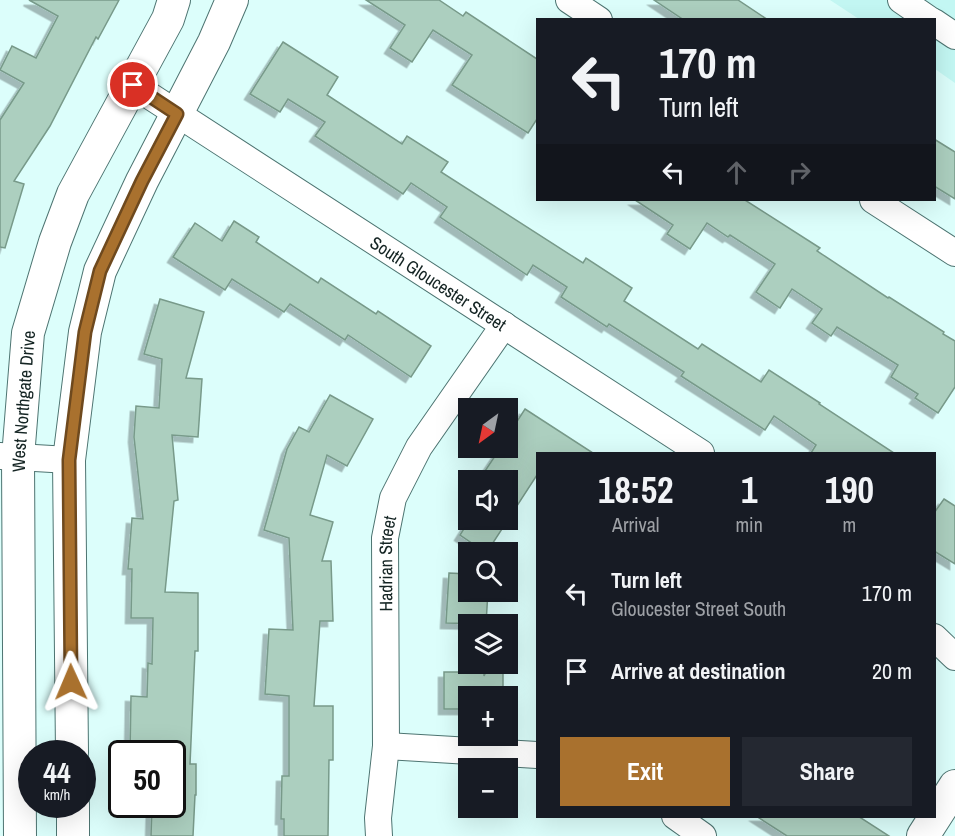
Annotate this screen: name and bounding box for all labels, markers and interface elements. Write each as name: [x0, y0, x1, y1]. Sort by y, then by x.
text: 170 m: [659, 35, 757, 91]
icon: left: [560, 42, 638, 120]
pin: [107, 59, 158, 110]
icon: arrive: [116, 68, 149, 101]
text: Turn left: [659, 89, 738, 125]
icon: left: [657, 156, 690, 189]
icon: ahead: [720, 156, 753, 189]
icon: right: [783, 156, 816, 189]
street label: South Gloucester Street: [366, 230, 511, 336]
street label: West Northgate Drive: [5, 330, 41, 472]
north arrow: [458, 398, 518, 458]
map controls: [458, 398, 518, 818]
text: 18:52: [598, 466, 673, 514]
text: 1: [741, 466, 757, 514]
text: 190: [825, 466, 874, 514]
button: sound: [458, 470, 518, 530]
text: Arrival: [612, 511, 659, 538]
text: min: [735, 511, 763, 538]
text: m: [843, 511, 856, 538]
street label: Hadrian Street: [372, 513, 402, 612]
button: search: [458, 542, 518, 602]
text: Turn left: [611, 565, 682, 595]
icon: left: [560, 577, 593, 610]
text: 170 m: [862, 578, 912, 608]
text: Gloucester Street South: [611, 595, 786, 622]
button: layers: [458, 614, 518, 674]
position arrow: [39, 650, 103, 714]
icon: arrive: [560, 655, 593, 688]
text: Arrive at destination: [611, 656, 785, 686]
text: 20 m: [872, 656, 912, 686]
button: +: [458, 686, 518, 746]
button: Exit: [560, 737, 730, 806]
button: Share: [742, 737, 912, 806]
speed limit sign: 50: [108, 740, 186, 818]
text: 44: [43, 752, 71, 792]
button: −: [458, 758, 518, 818]
text: km/h: [44, 784, 70, 805]

